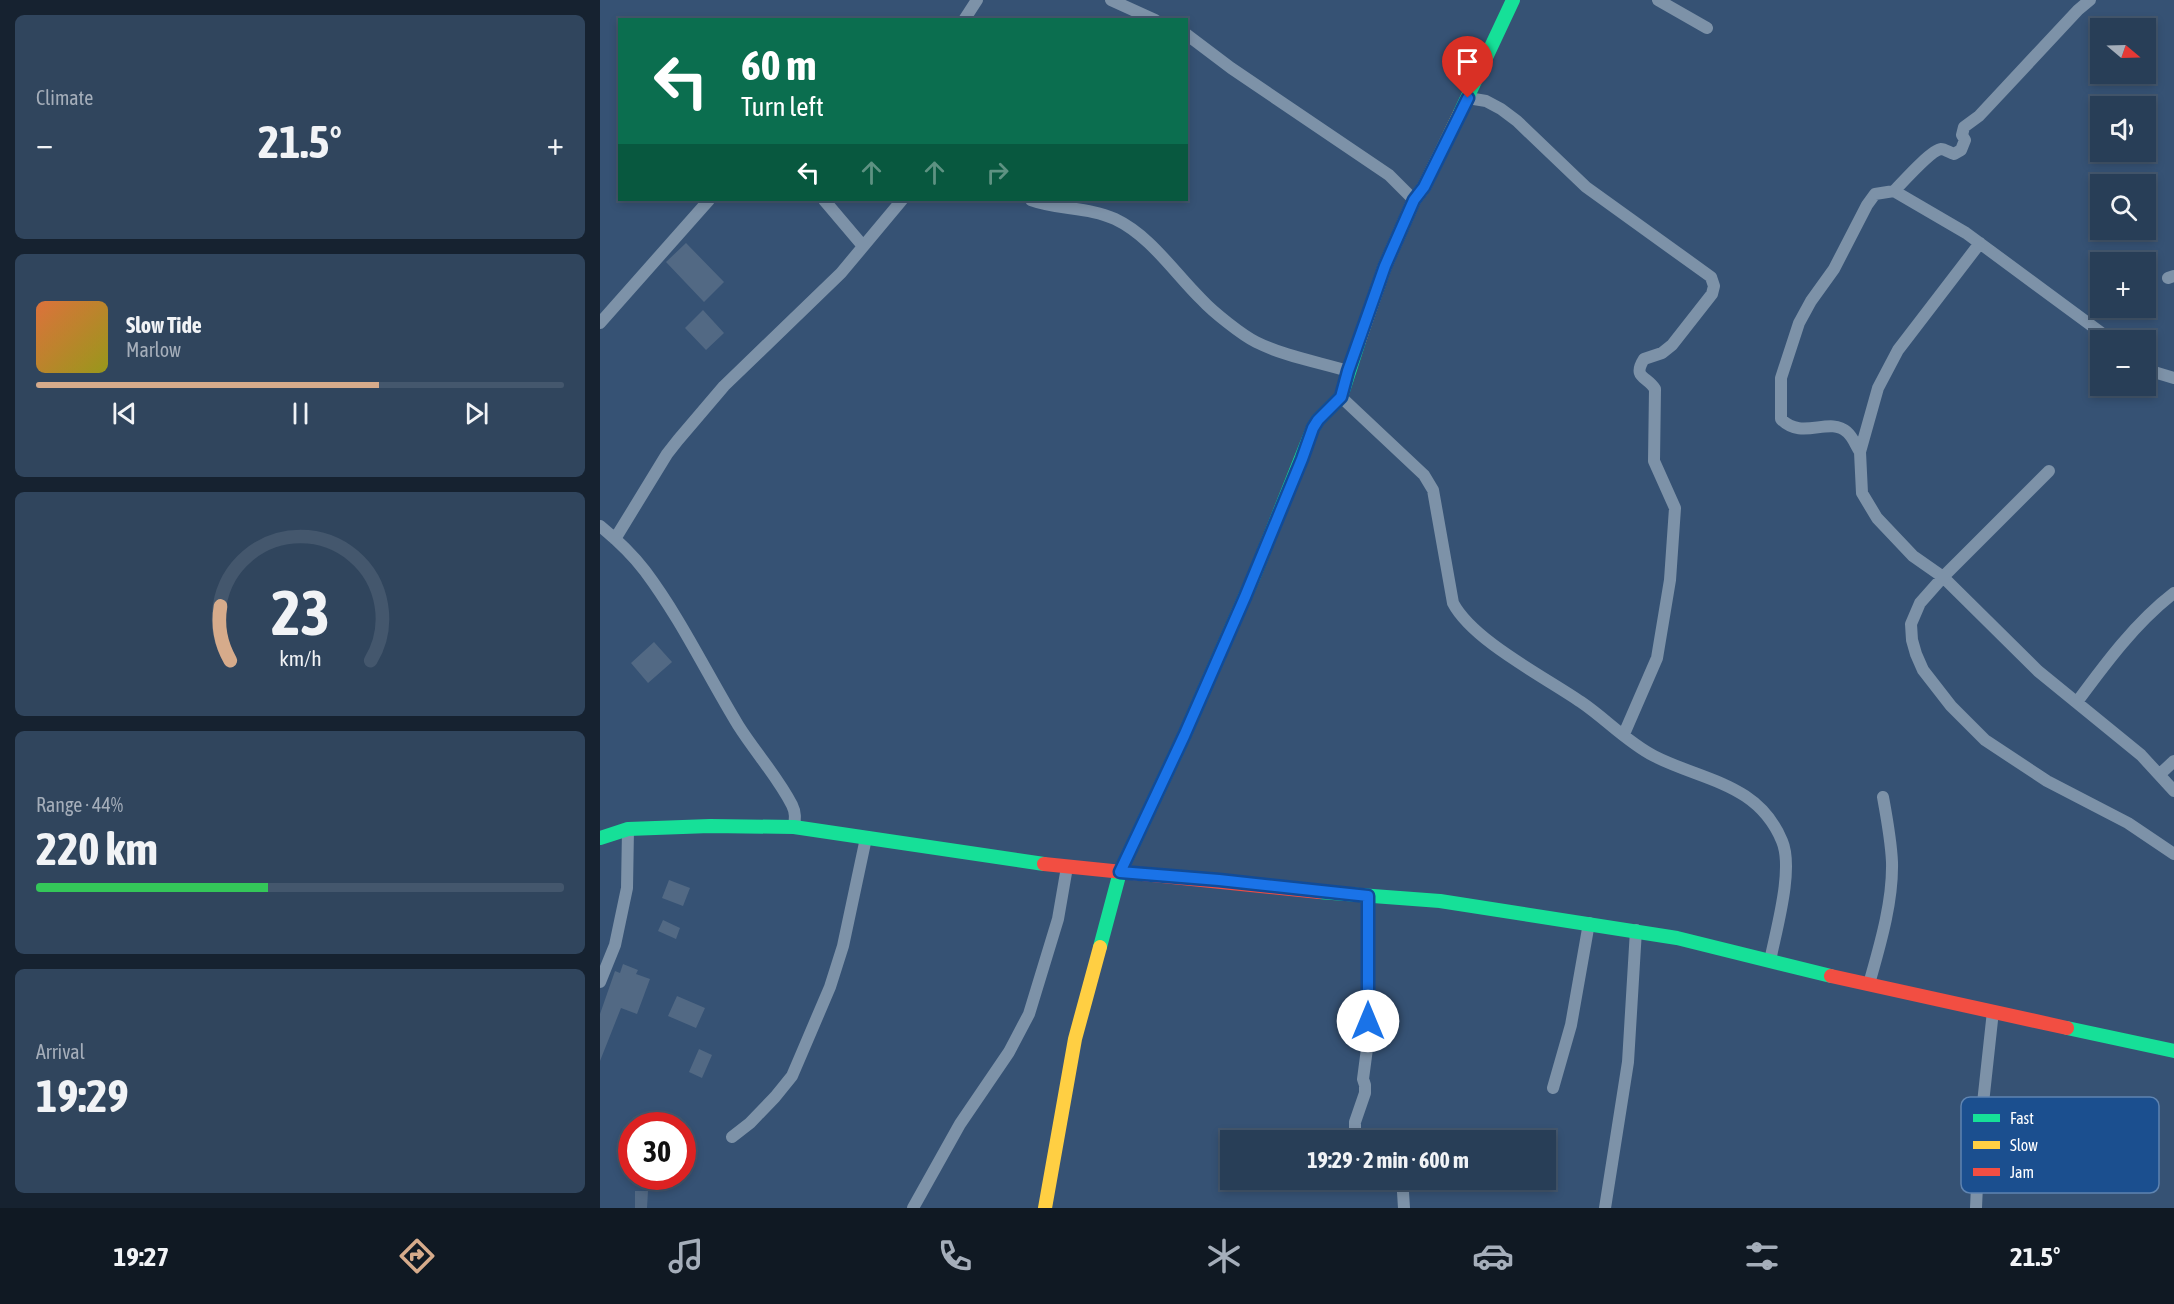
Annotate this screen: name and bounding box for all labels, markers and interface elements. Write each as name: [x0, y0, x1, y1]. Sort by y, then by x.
north arrow: [2090, 18, 2156, 84]
map controls: [2090, 18, 2156, 396]
pin: [1442, 36, 1493, 98]
text: 60 m: [741, 41, 816, 89]
icon: left: [642, 42, 720, 120]
icon: arrive: [1451, 45, 1484, 78]
text: Climate: [36, 86, 93, 109]
text: Turn left: [741, 91, 824, 122]
button: sound: [2090, 96, 2156, 162]
text: 21.5°: [258, 116, 342, 168]
text: −: [36, 124, 53, 162]
text: +: [547, 124, 564, 162]
icon: left: [792, 156, 825, 189]
icon: ahead: [855, 156, 888, 189]
icon: ahead: [918, 156, 951, 189]
icon: right: [981, 156, 1014, 189]
button: search: [2090, 174, 2156, 240]
button: +: [2090, 252, 2156, 318]
text: Slow Tide: [126, 312, 202, 338]
button: −: [2090, 330, 2156, 396]
text: Marlow: [126, 338, 181, 361]
icon: previous: [108, 397, 141, 430]
icon: pause: [284, 397, 317, 430]
icon: next: [460, 397, 493, 430]
text: 23: [271, 577, 329, 648]
text: km/h: [279, 646, 321, 671]
text: Range · 44%: [36, 793, 123, 816]
text: 220 km: [36, 823, 158, 875]
position arrow: [1336, 989, 1400, 1053]
text: Arrival: [36, 1040, 85, 1063]
text: 19:29: [36, 1070, 129, 1122]
legend: [1961, 1097, 2159, 1193]
text: Fast: [2010, 1109, 2034, 1127]
speed limit sign: 30: [618, 1112, 696, 1190]
text: Slow: [2010, 1136, 2038, 1154]
text: 19:29 · 2 min · 600 m: [1307, 1147, 1469, 1173]
text: Jam: [2010, 1163, 2034, 1181]
icon: directions: [396, 1235, 438, 1277]
icon: music: [665, 1235, 707, 1277]
icon: phone: [934, 1235, 976, 1277]
icon: climate: [1203, 1235, 1245, 1277]
icon: car: [1472, 1235, 1514, 1277]
icon: filters: [1741, 1235, 1783, 1277]
text: 19:27: [114, 1241, 169, 1272]
text: 21.5°: [2010, 1241, 2060, 1272]

